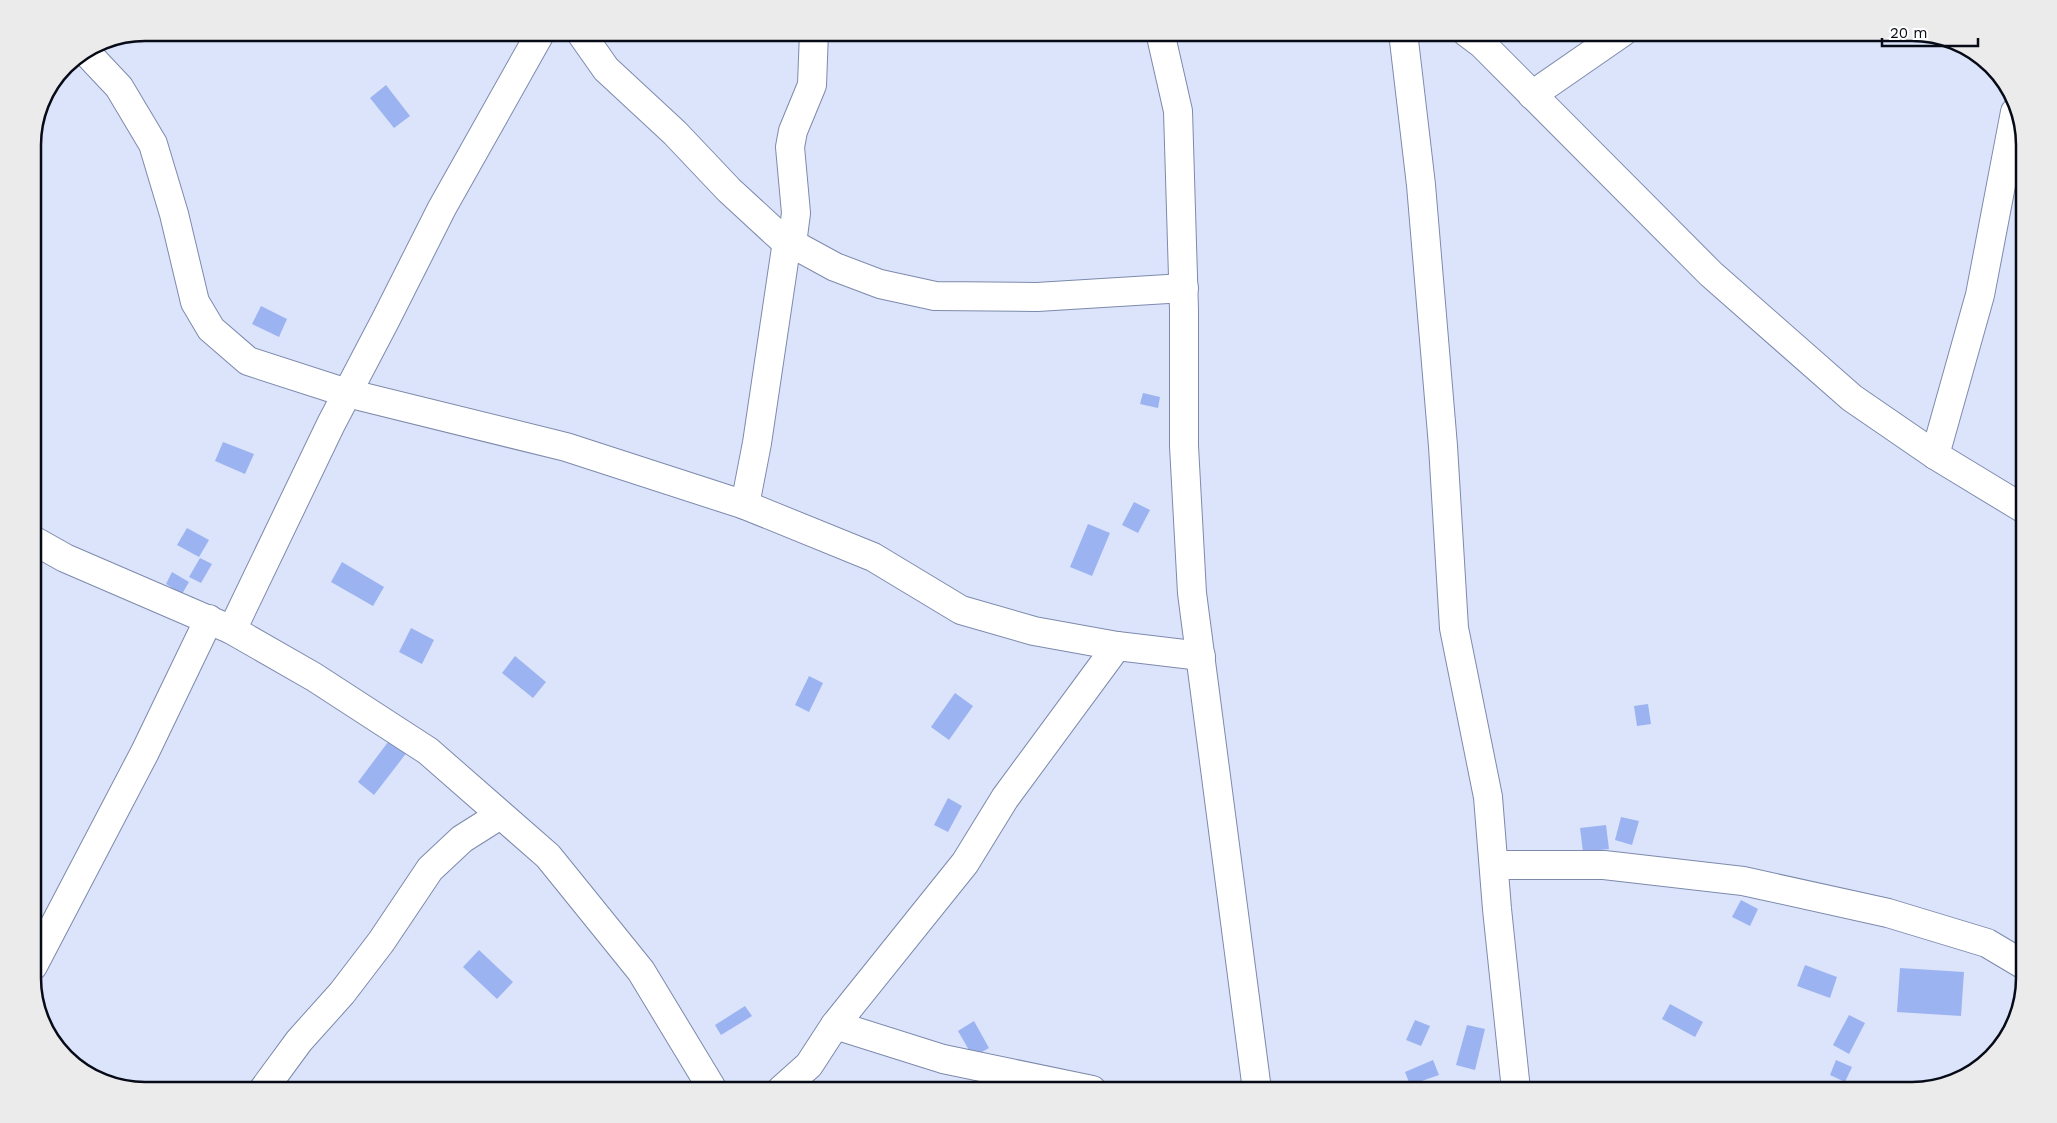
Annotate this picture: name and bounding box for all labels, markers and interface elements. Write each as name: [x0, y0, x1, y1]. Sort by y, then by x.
scale bar: [1882, 15, 1978, 47]
text: 20 m: [1890, 24, 1928, 42]

